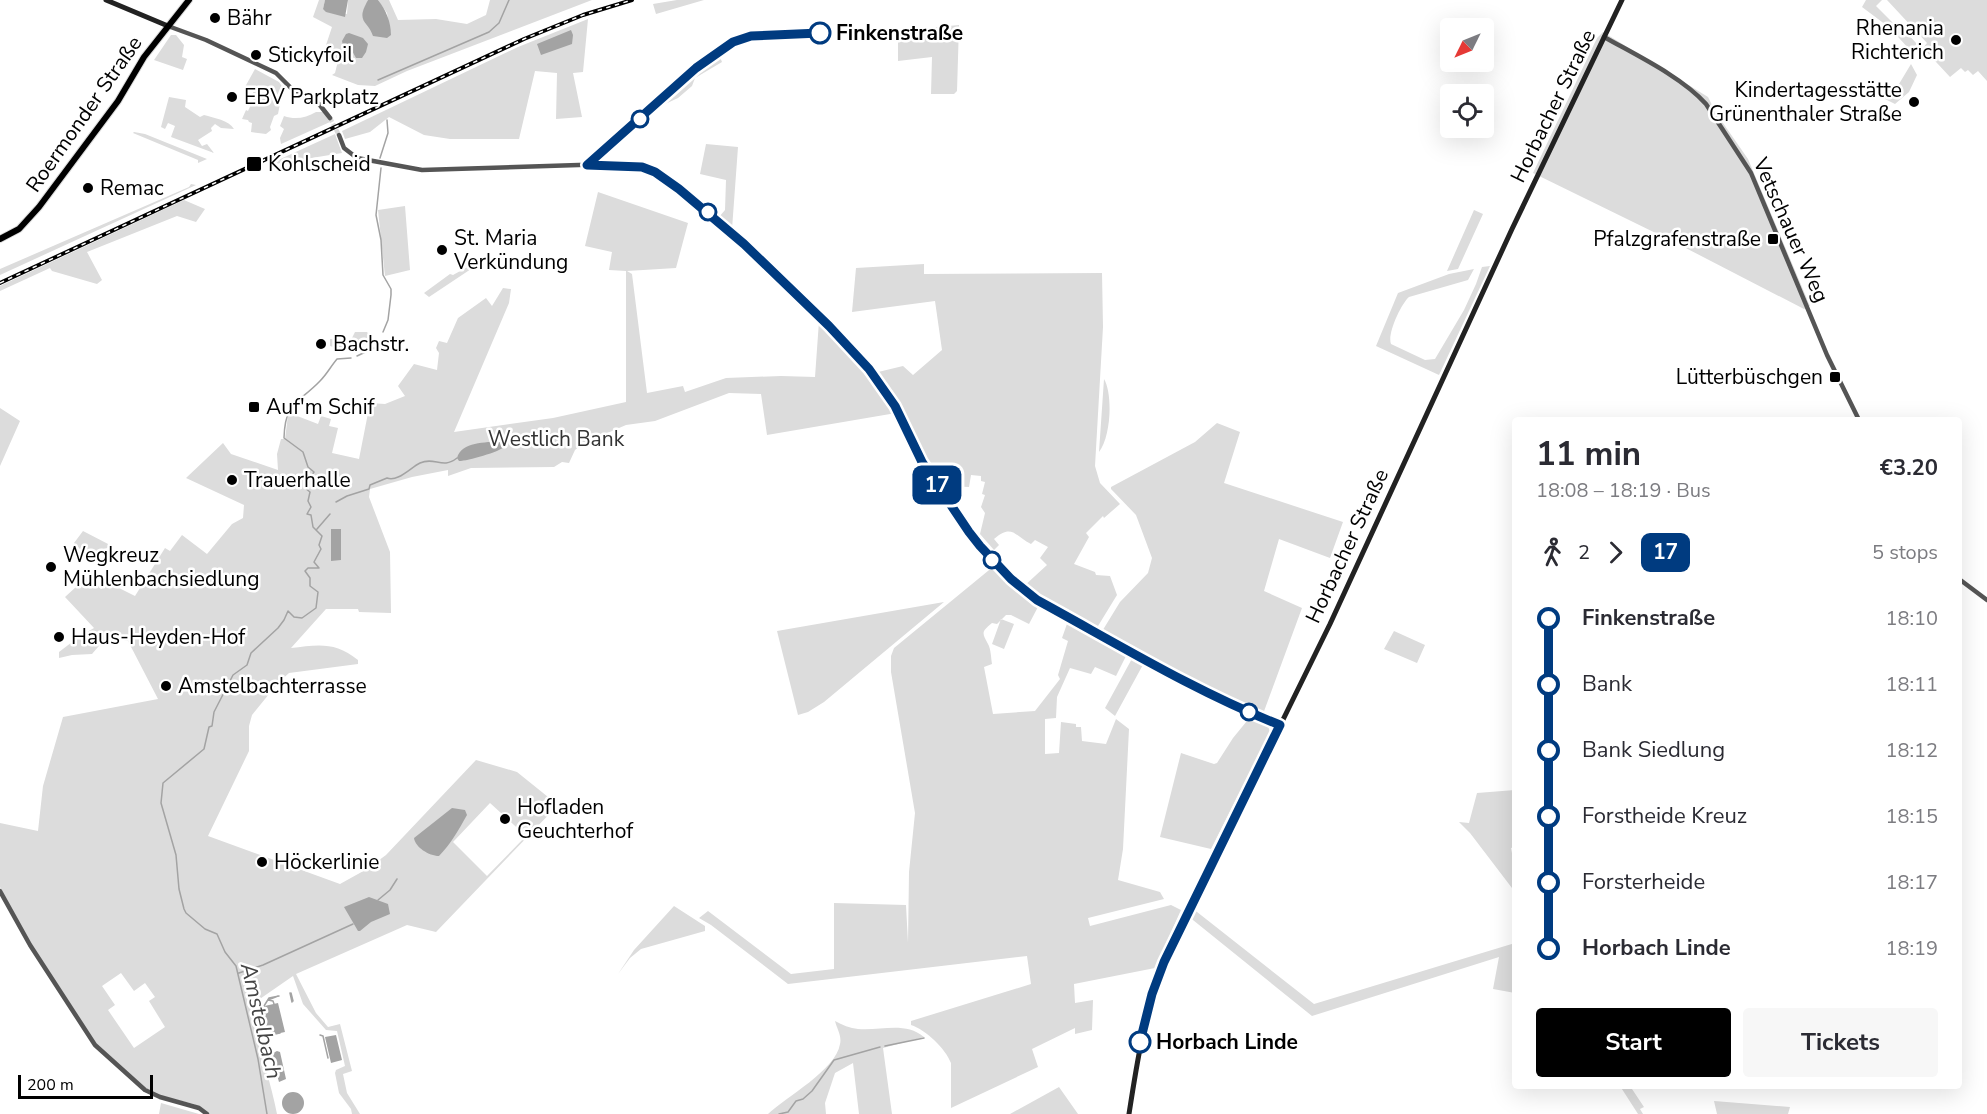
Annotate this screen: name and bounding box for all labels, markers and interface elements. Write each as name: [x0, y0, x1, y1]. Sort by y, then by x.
place label: Bähr: [227, 4, 272, 32]
marker: Bähr: [208, 11, 222, 25]
place label: Rhenania Richterich: [1851, 14, 1944, 66]
north arrow: [1440, 18, 1494, 72]
map controls: [1440, 18, 1494, 138]
place label: Finkenstraße: [836, 19, 963, 47]
marker: Finkenstraße: [809, 22, 831, 44]
street label: Horbacher Straße: [1504, 25, 1602, 187]
street label: Roermonder Straße: [19, 30, 149, 198]
marker: Rhenania Richterich: [1949, 33, 1963, 47]
place label: Stickyfoil: [268, 41, 354, 69]
marker: Stickyfoil: [249, 48, 263, 62]
place label: Kindertagesstätte Grünenthaler Straße: [1709, 76, 1902, 128]
place label: EBV Parkplatz: [244, 83, 379, 111]
button: locate: [1440, 84, 1494, 138]
marker: EBV Parkplatz: [225, 90, 239, 104]
marker: Kindertagesstätte Grünenthaler Straße: [1907, 95, 1921, 109]
unlabelled marker: [631, 110, 649, 128]
place label: Kohlscheid: [268, 150, 371, 178]
street label: Vetschauer Weg: [1746, 152, 1835, 307]
marker: Kohlscheid: [245, 155, 263, 173]
place label: Remac: [100, 174, 164, 202]
marker: Remac: [81, 181, 95, 195]
unlabelled marker: [699, 203, 717, 221]
place label: St. Maria Verkündung: [453, 224, 568, 276]
place label: Pfalzgrafenstraße: [1593, 225, 1761, 253]
marker: Pfalzgrafenstraße: [1766, 232, 1780, 246]
marker: St. Maria Verkündung: [435, 243, 449, 257]
place label: Bachstr.: [333, 330, 409, 358]
marker: Bachstr.: [314, 337, 328, 351]
place label: Lütterbüschgen: [1676, 363, 1823, 391]
marker: Lütterbüschgen: [1828, 370, 1842, 384]
place label: Auf'm Schif: [266, 393, 376, 421]
marker: Auf'm Schif: [247, 400, 261, 414]
park label: Westlich Bank: [488, 425, 625, 453]
text: 11 min: [1536, 432, 1641, 477]
text: €3.20: [1880, 453, 1938, 483]
street label: Horbacher Straße: [1299, 464, 1395, 628]
place label: Trauerhalle: [244, 466, 351, 494]
line badge: 17: [910, 466, 964, 504]
text: 17: [924, 471, 950, 499]
marker: Trauerhalle: [225, 473, 239, 487]
text: 18:08 – 18:19 · Bus: [1536, 477, 1711, 504]
icon: walk: [1536, 536, 1569, 569]
icon: forward: [1599, 536, 1632, 569]
text: 17: [1653, 538, 1678, 566]
text: 2: [1578, 539, 1590, 566]
text: 5 stops: [1872, 539, 1938, 566]
place label: Wegkreuz Mühlenbachsiedlung: [63, 541, 260, 593]
unlabelled marker: [983, 551, 1001, 569]
marker: Wegkreuz Mühlenbachsiedlung: [44, 560, 58, 574]
text: Finkenstraße: [1582, 603, 1715, 633]
text: 18:10: [1885, 605, 1938, 632]
place label: Haus-Heyden-Hof: [71, 623, 246, 651]
marker: Haus-Heyden-Hof: [52, 630, 66, 644]
text: Bank: [1582, 669, 1632, 699]
text: 18:11: [1885, 671, 1938, 698]
place label: Amstelbachterrasse: [178, 672, 367, 700]
marker: Amstelbachterrasse: [159, 679, 173, 693]
unlabelled marker: [1240, 703, 1258, 721]
text: Bank Siedlung: [1582, 735, 1725, 765]
text: 18:12: [1885, 737, 1938, 764]
place label: Hofladen Geuchterhof: [517, 793, 634, 845]
text: Forstheide Kreuz: [1582, 801, 1747, 831]
text: 18:15: [1885, 803, 1938, 830]
marker: Hofladen Geuchterhof: [498, 812, 512, 826]
place label: Höckerlinie: [274, 848, 379, 876]
marker: Höckerlinie: [255, 855, 269, 869]
text: Forsterheide: [1582, 867, 1705, 897]
text: 18:17: [1885, 869, 1938, 896]
text: Horbach Linde: [1582, 933, 1731, 963]
text: 18:19: [1885, 935, 1938, 962]
water label: Amstelbach: [233, 959, 289, 1082]
button: Start: [1536, 1008, 1731, 1077]
button: Tickets: [1743, 1008, 1938, 1077]
place label: Horbach Linde: [1156, 1028, 1298, 1056]
marker: Horbach Linde: [1129, 1031, 1151, 1053]
scale bar: [18, 1072, 153, 1100]
text: 200 m: [27, 1074, 74, 1096]

